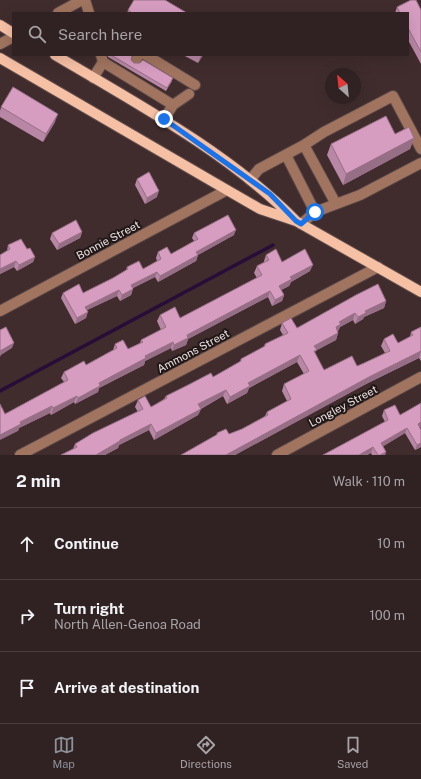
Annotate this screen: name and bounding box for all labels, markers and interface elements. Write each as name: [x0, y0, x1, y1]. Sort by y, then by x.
search box: [12, 12, 409, 56]
icon: search: [26, 23, 48, 45]
text: Search here: [58, 26, 142, 43]
north arrow: [325, 68, 361, 104]
route end: [155, 110, 173, 128]
route start: [306, 203, 324, 221]
street label: Bonnie Street: [74, 218, 142, 262]
street label: Ammons Street: [155, 327, 231, 375]
street label: Longley Street: [307, 383, 379, 429]
text: 2 min: [16, 471, 61, 491]
text: Walk · 110 m: [333, 474, 405, 489]
icon: ahead: [16, 533, 38, 555]
text: Continue: [54, 535, 119, 552]
text: 10 m: [377, 536, 405, 551]
text: Turn right: [54, 600, 124, 617]
icon: right: [16, 605, 38, 627]
text: 100 m: [369, 608, 405, 623]
text: North Allen-Genoa Road: [54, 617, 201, 632]
icon: arrive: [16, 677, 38, 699]
text: Arrive at destination: [54, 679, 199, 696]
tab: Map: [53, 734, 75, 770]
tab: Directions: [180, 734, 232, 770]
tab: Saved: [337, 734, 368, 770]

